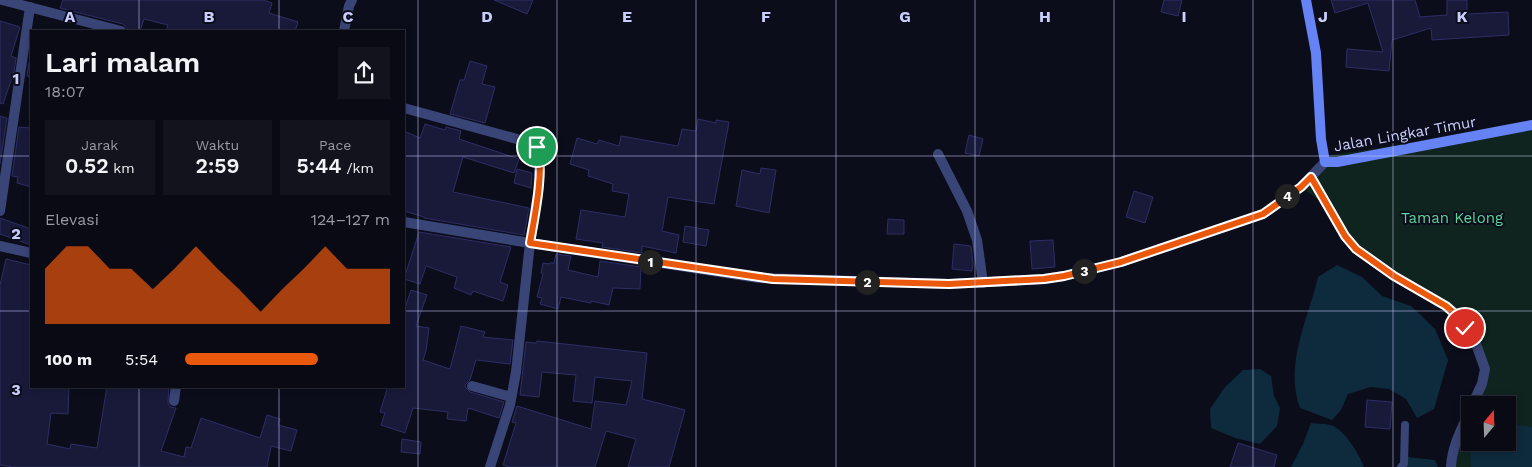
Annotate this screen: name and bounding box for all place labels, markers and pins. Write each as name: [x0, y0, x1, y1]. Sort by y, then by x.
pin: [516, 126, 558, 168]
pin: 4: [1274, 184, 1300, 208]
pin: 1: [638, 250, 662, 274]
pin: 3: [1072, 258, 1096, 284]
pin: 2: [854, 270, 880, 294]
pin: [1444, 307, 1486, 349]

